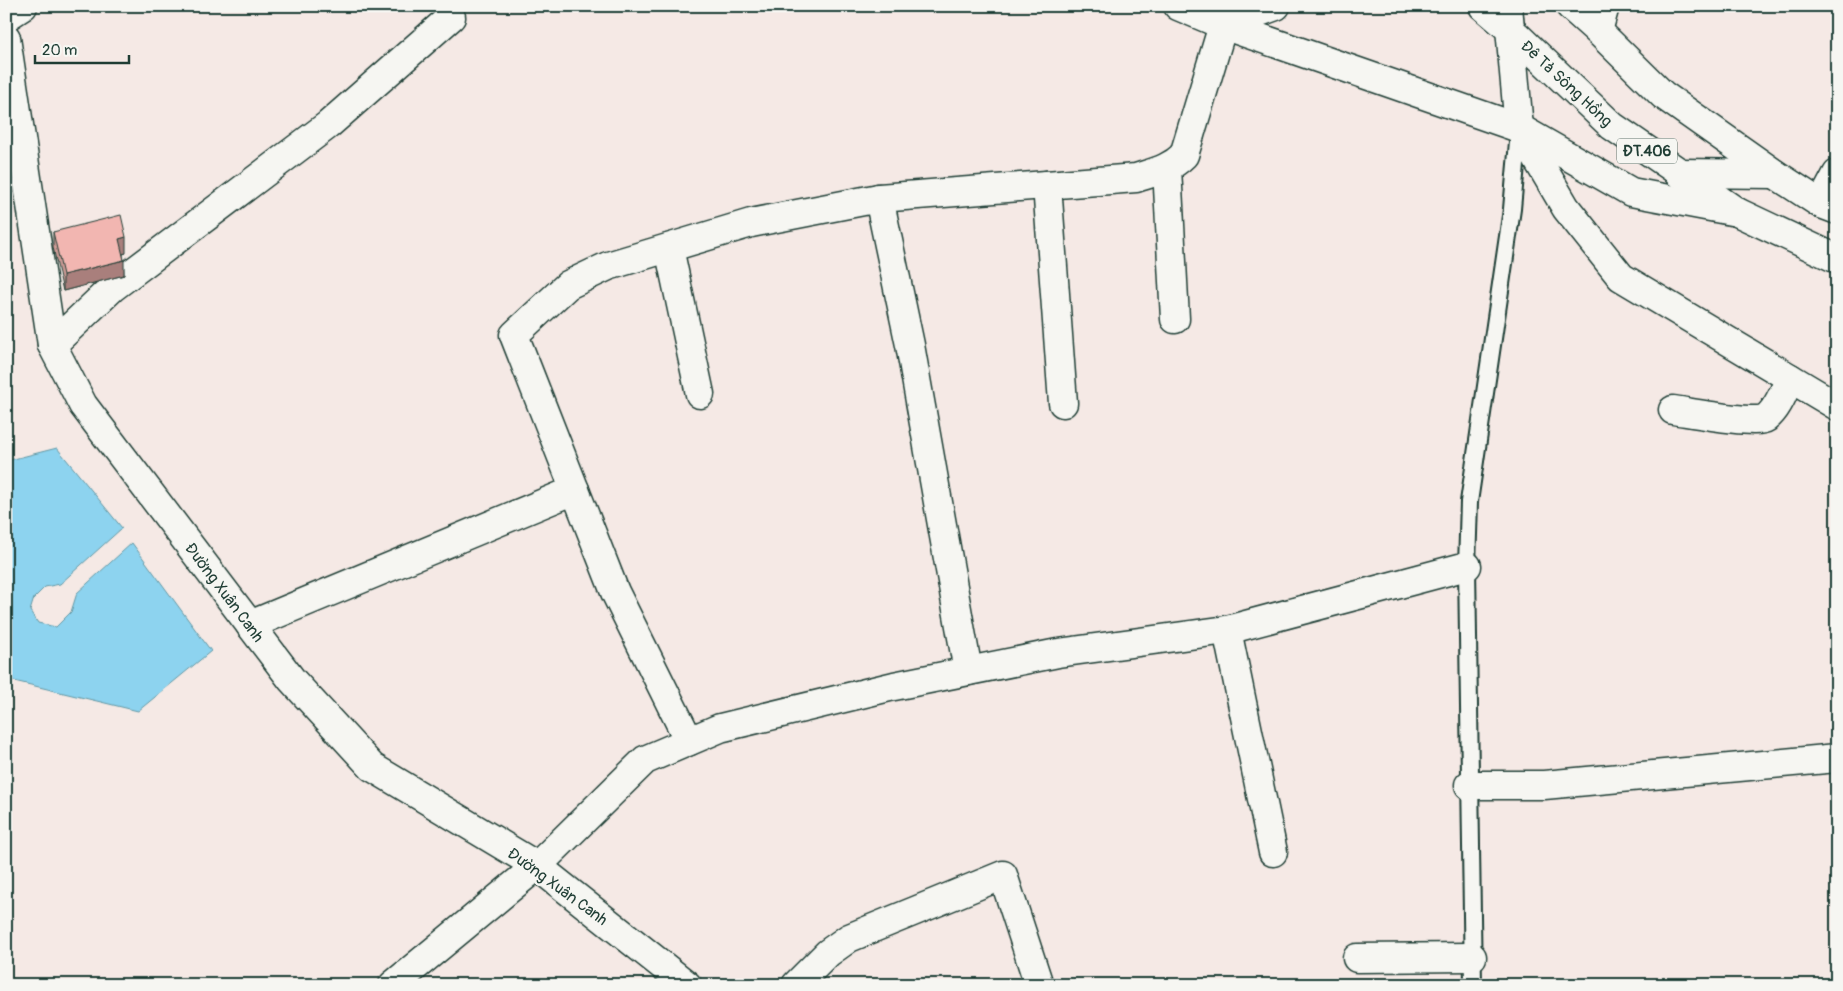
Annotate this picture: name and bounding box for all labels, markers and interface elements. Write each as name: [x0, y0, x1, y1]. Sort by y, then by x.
scale bar: [35, 32, 129, 64]
street label: Đê Tả Sông Hồng: [1516, 36, 1616, 131]
text: 20 m: [42, 41, 77, 60]
road number: ĐT.406: [1617, 138, 1677, 164]
street label: Đường Xuân Canh: [180, 539, 268, 646]
street label: Đường Xuân Canh: [503, 844, 611, 930]

